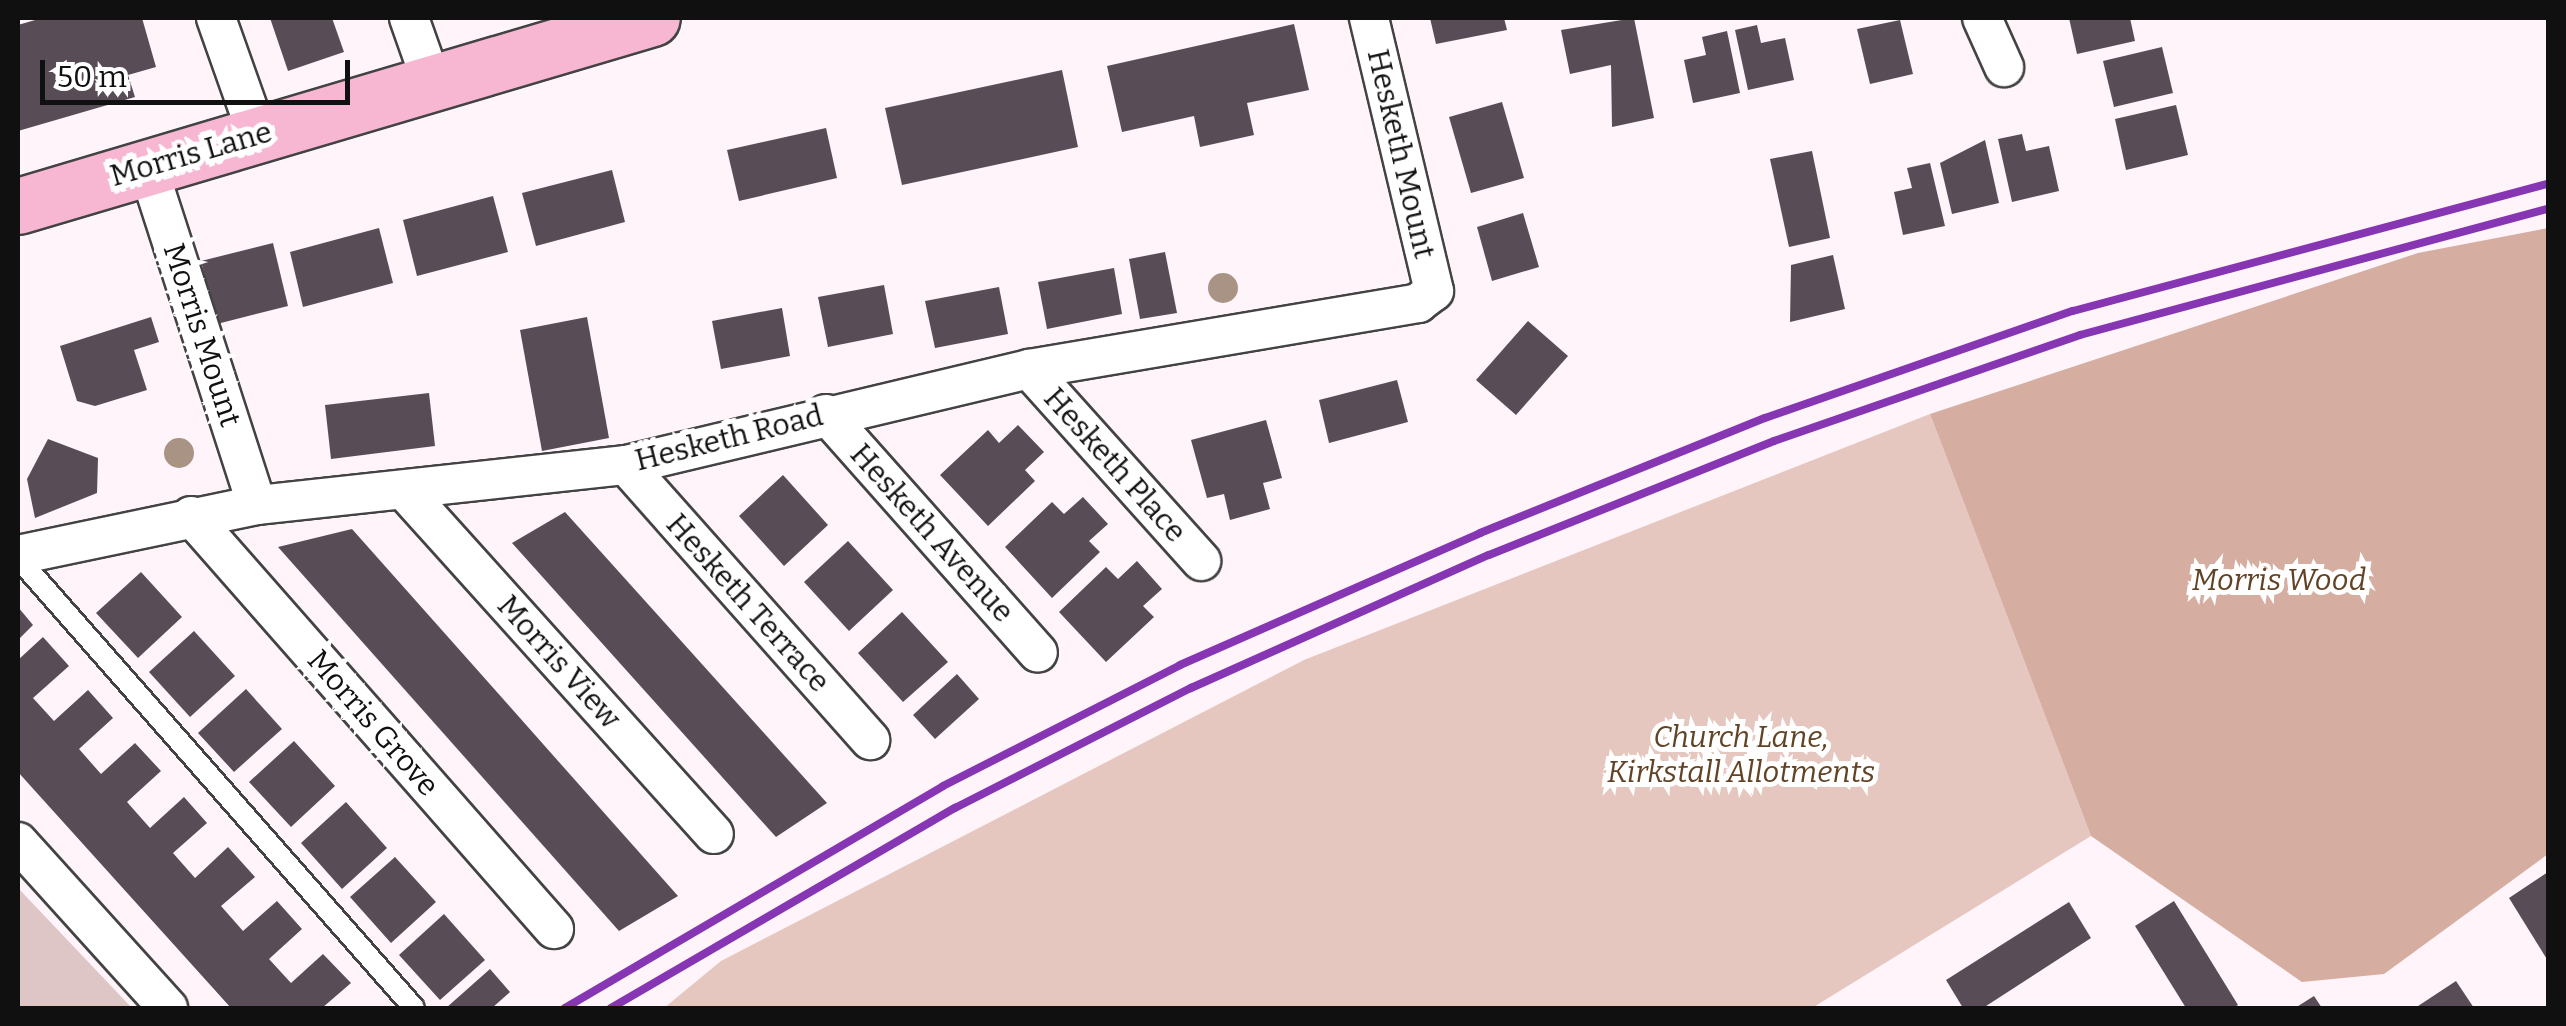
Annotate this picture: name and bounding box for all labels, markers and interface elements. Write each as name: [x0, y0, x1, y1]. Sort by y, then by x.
scale bar: [45, 40, 355, 102]
street label: Hesketh Mount: [1359, 46, 1443, 262]
text: 50 m: [57, 59, 127, 95]
street label: Morris Lane: [106, 114, 276, 194]
street label: Morris Mount: [155, 239, 249, 431]
street label: Hesketh Place: [1036, 380, 1194, 550]
street label: Hesketh Road: [631, 397, 827, 479]
street label: Hesketh Avenue: [843, 437, 1021, 629]
street label: Hesketh Terrace: [659, 507, 837, 699]
park label: Morris Wood: [2192, 562, 2366, 598]
street label: Morris View: [490, 588, 628, 736]
street label: Morris Grove: [300, 643, 446, 803]
park label: Church Lane, Kirkstall Allotments: [1607, 719, 1875, 790]

